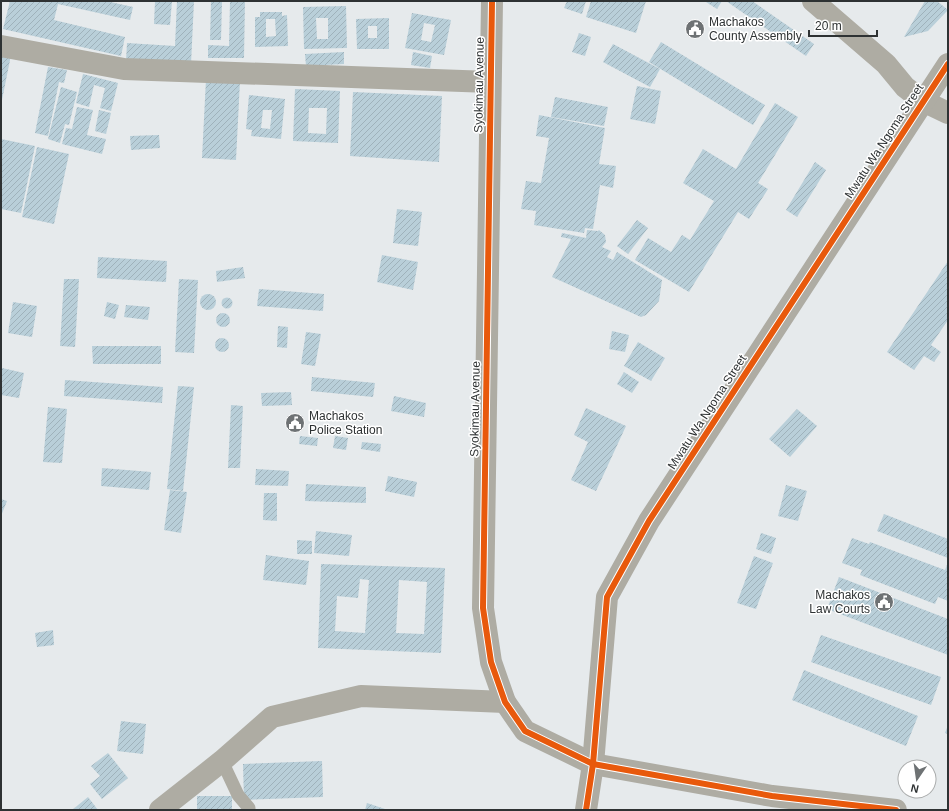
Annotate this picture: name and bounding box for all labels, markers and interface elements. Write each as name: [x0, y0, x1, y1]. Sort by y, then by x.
scale bar: [809, 12, 877, 38]
place label: Machakos County Assembly: [709, 15, 802, 43]
public building icon: Machakos County Assembly: [684, 18, 706, 40]
text: 20 m: [815, 19, 842, 33]
street label: Syokimau Avenue: [471, 37, 487, 133]
street label: Mwatu Wa Ngoma Street: [842, 81, 927, 201]
street label: Mwatu Wa Ngoma Street: [665, 352, 750, 472]
street label: Syokimau Avenue: [467, 361, 483, 457]
place label: Machakos Police Station: [309, 409, 382, 437]
public building icon: Machakos Police Station: [284, 412, 306, 434]
place label: Machakos Law Courts: [809, 588, 870, 616]
public building icon: Machakos Law Courts: [873, 591, 895, 613]
north arrow: [897, 759, 937, 799]
text: N: [909, 782, 920, 795]

